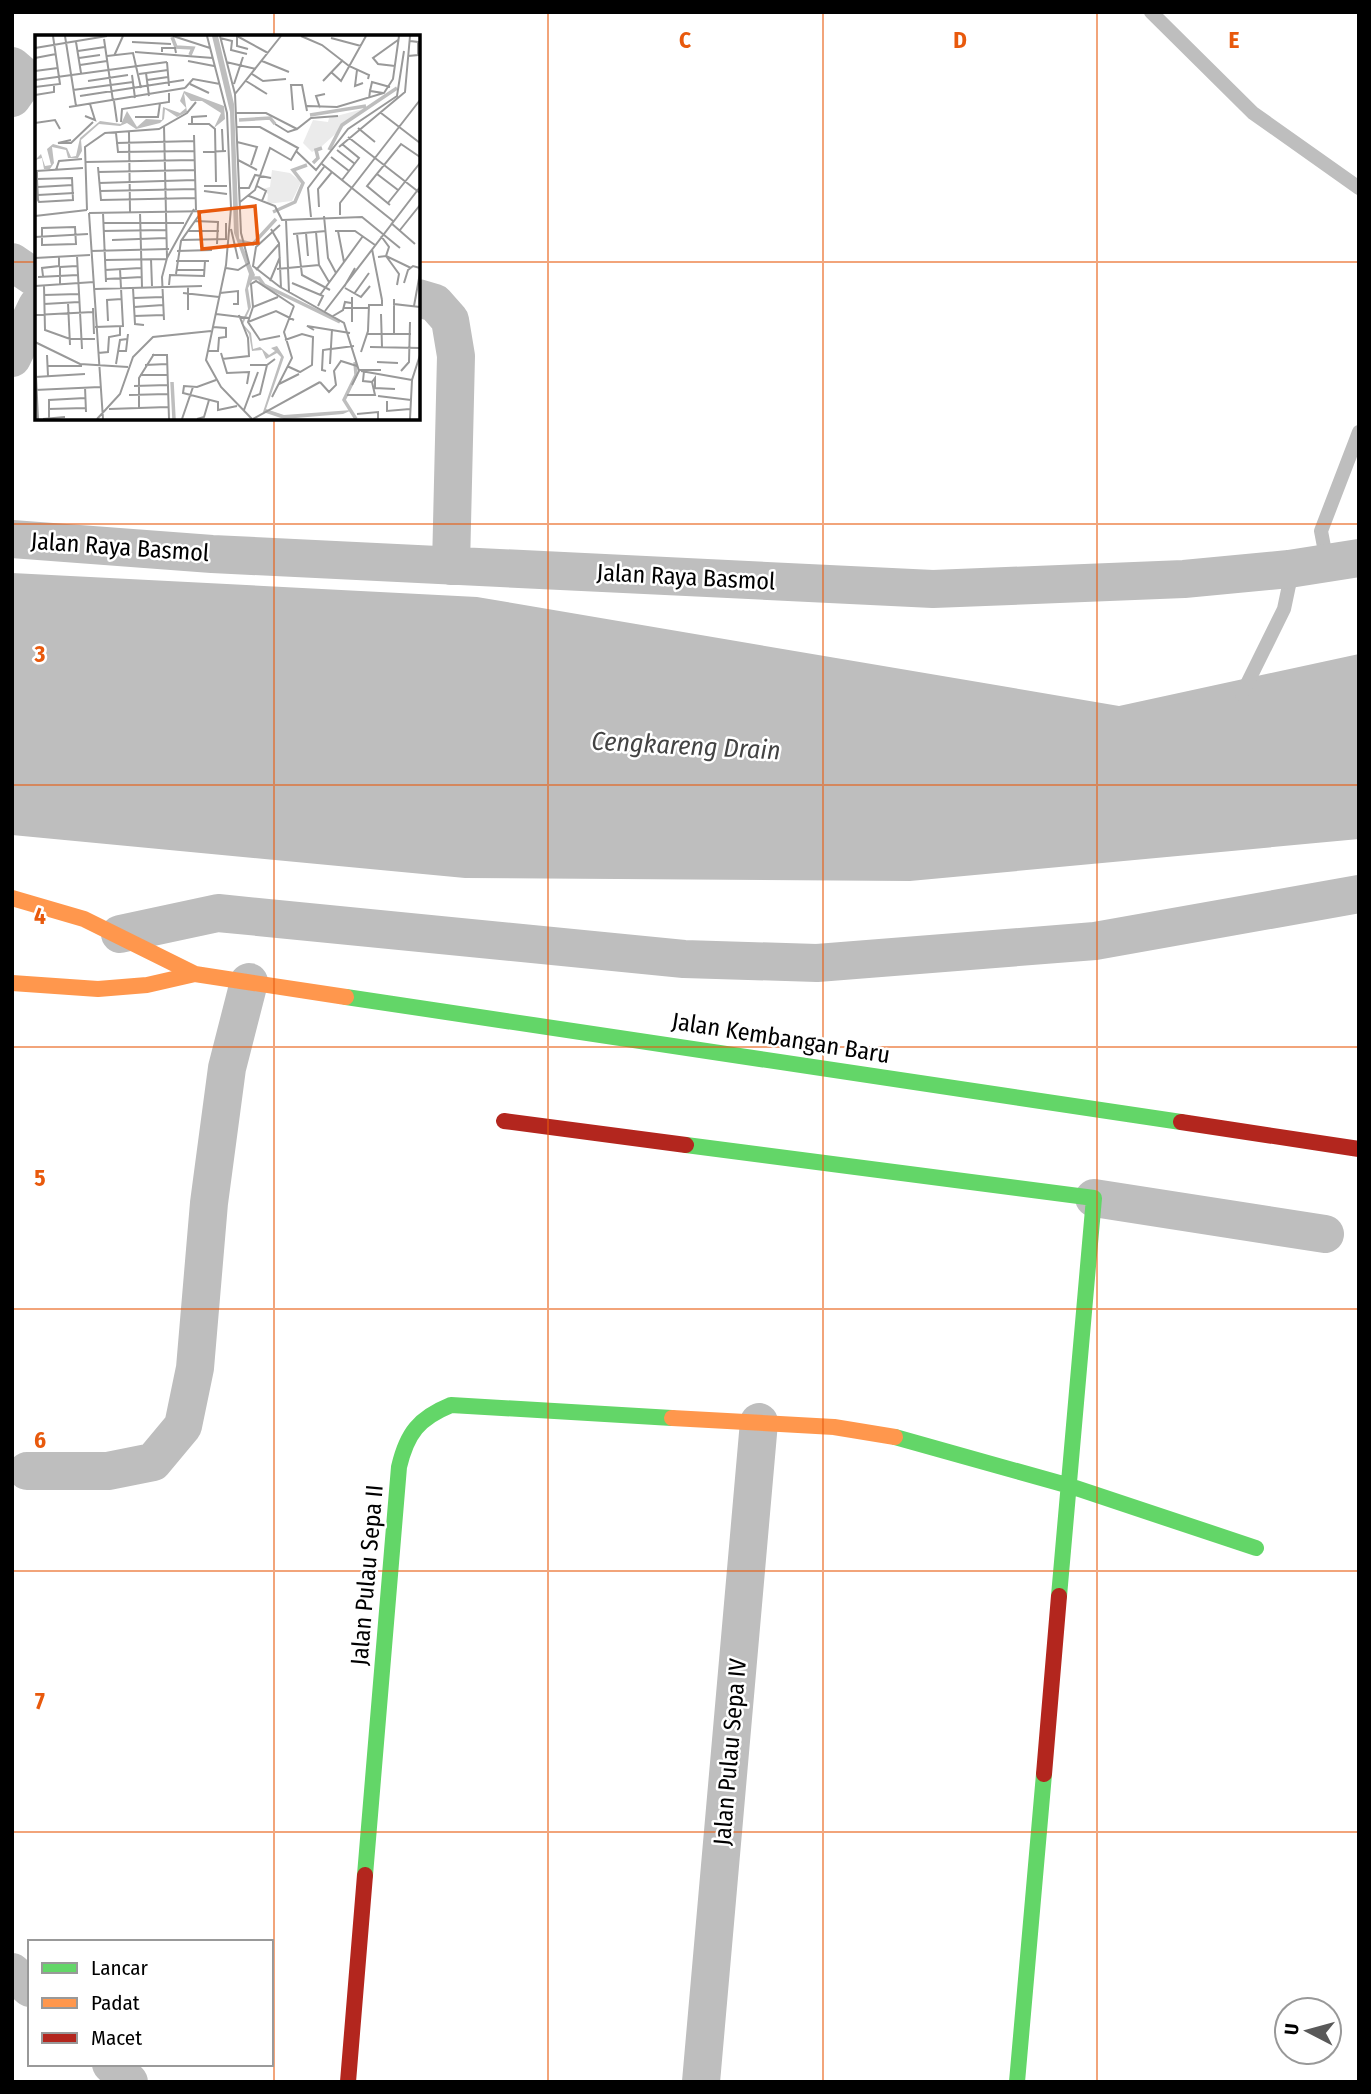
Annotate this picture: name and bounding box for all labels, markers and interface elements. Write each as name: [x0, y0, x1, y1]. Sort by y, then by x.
text: C: [679, 26, 691, 54]
text: D: [953, 26, 967, 54]
text: E: [1229, 26, 1240, 54]
inset map: [35, 35, 420, 420]
street label: Jalan Raya Basmol: [30, 527, 210, 567]
street label: Jalan Raya Basmol: [596, 558, 776, 596]
text: 3: [34, 640, 46, 668]
water label: Cengkareng Drain: [591, 726, 781, 766]
text: 4: [34, 902, 46, 930]
street label: Jalan Kembangan Baru: [670, 1007, 892, 1069]
text: 5: [34, 1164, 46, 1192]
text: 6: [34, 1426, 46, 1454]
street label: Jalan Pulau Sepa II: [345, 1483, 389, 1667]
street label: Jalan Pulau Sepa IV: [708, 1657, 752, 1846]
text: 7: [35, 1687, 45, 1715]
legend: [28, 1940, 273, 2066]
text: Lancar: [91, 1955, 149, 1981]
text: Padat: [91, 1990, 140, 2016]
north arrow: [1273, 1996, 1343, 2066]
text: U: [1280, 2023, 1304, 2036]
text: Macet: [91, 2025, 142, 2051]

